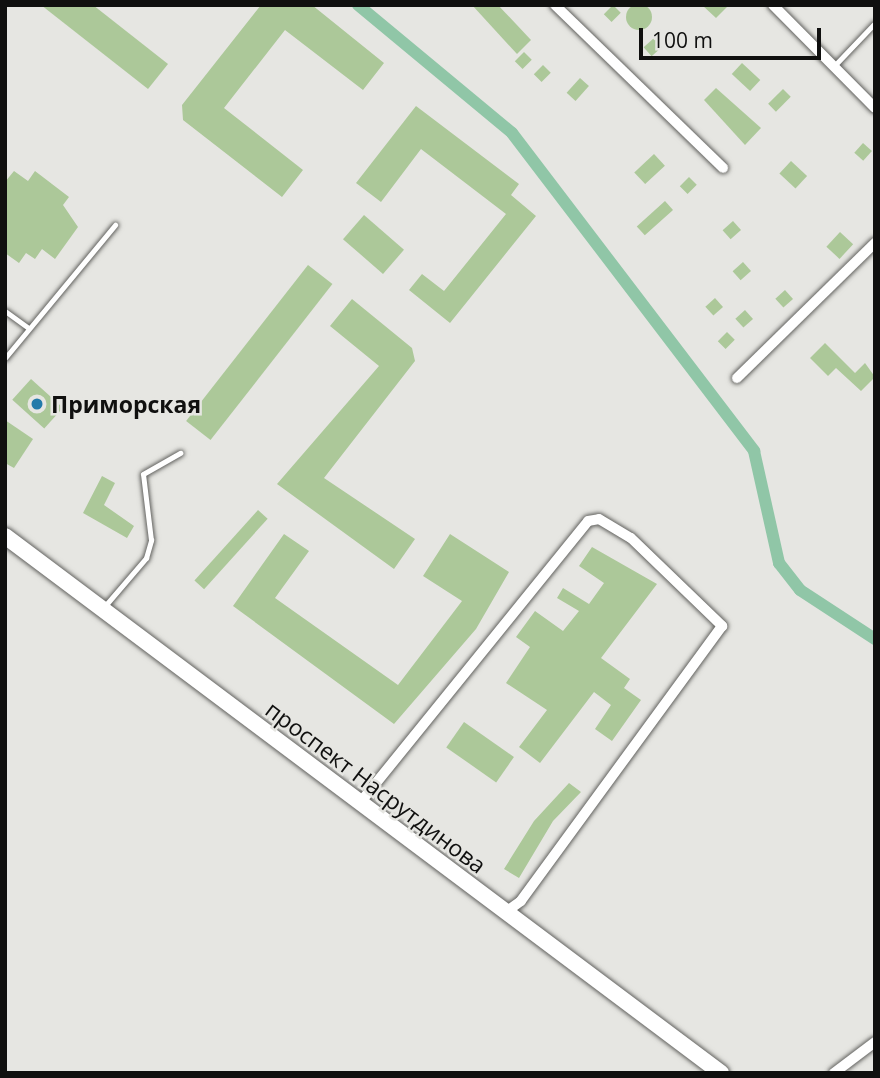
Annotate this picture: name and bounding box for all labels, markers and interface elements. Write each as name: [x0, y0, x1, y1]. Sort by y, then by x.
scale bar: [642, 14, 824, 58]
text: 100 m: [652, 26, 713, 54]
place label: Приморская: [51, 390, 201, 418]
marker: Приморская: [29, 396, 45, 412]
street label: проспект Насрутдинова: [261, 695, 491, 879]

